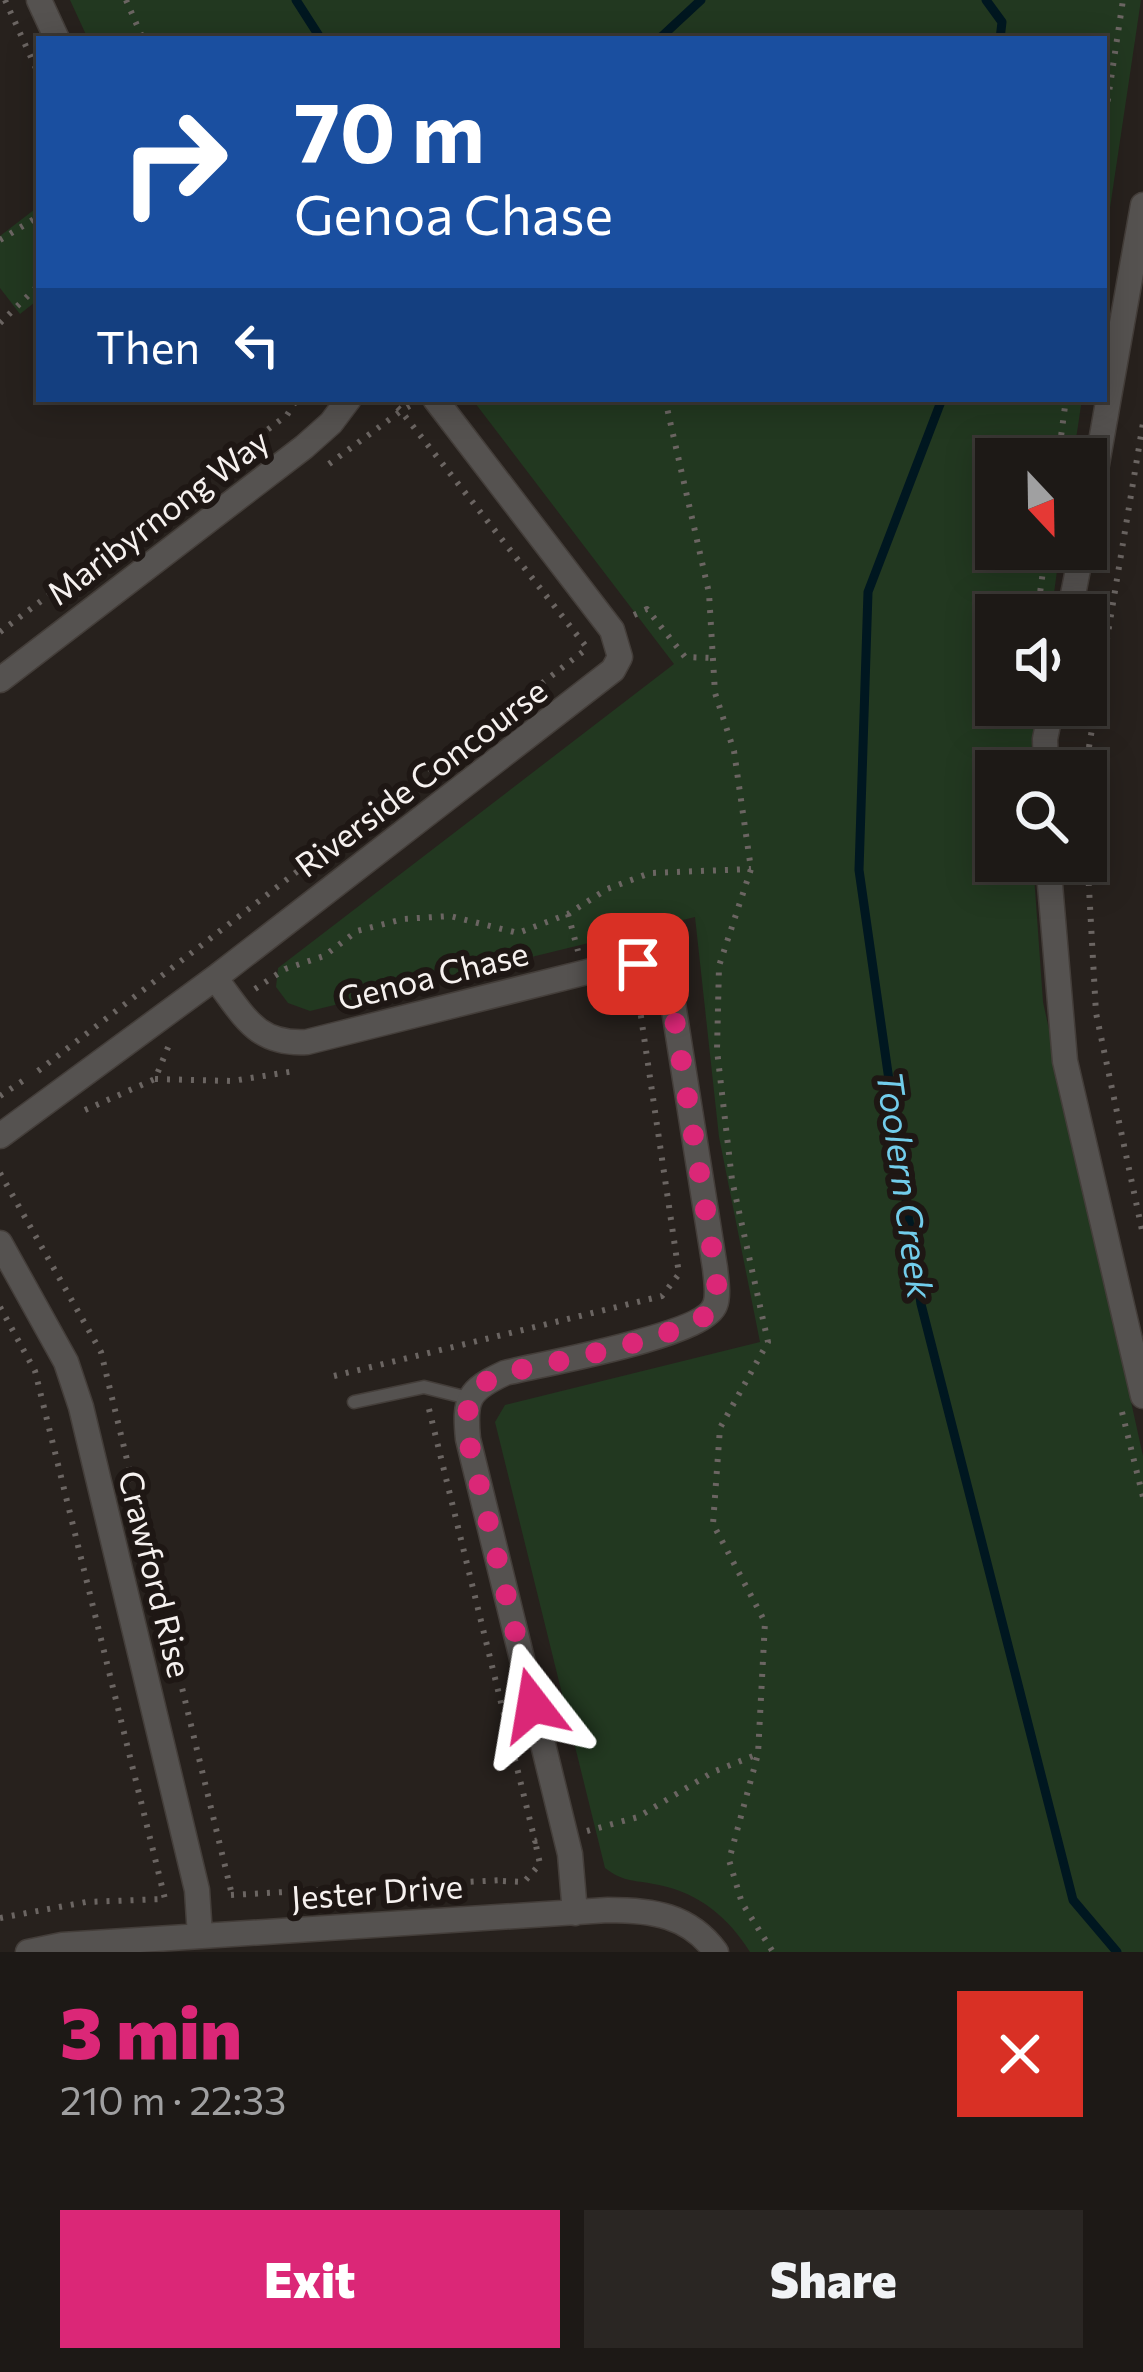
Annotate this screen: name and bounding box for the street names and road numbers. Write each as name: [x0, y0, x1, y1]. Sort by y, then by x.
street label: Maribyrnong Way: [38, 419, 276, 613]
street label: Riverside Concourse: [286, 669, 554, 885]
street label: Genoa Chase: [333, 931, 532, 1018]
street label: Crawford Rise: [111, 1466, 202, 1681]
street label: Jester Drive: [290, 1864, 464, 1917]

